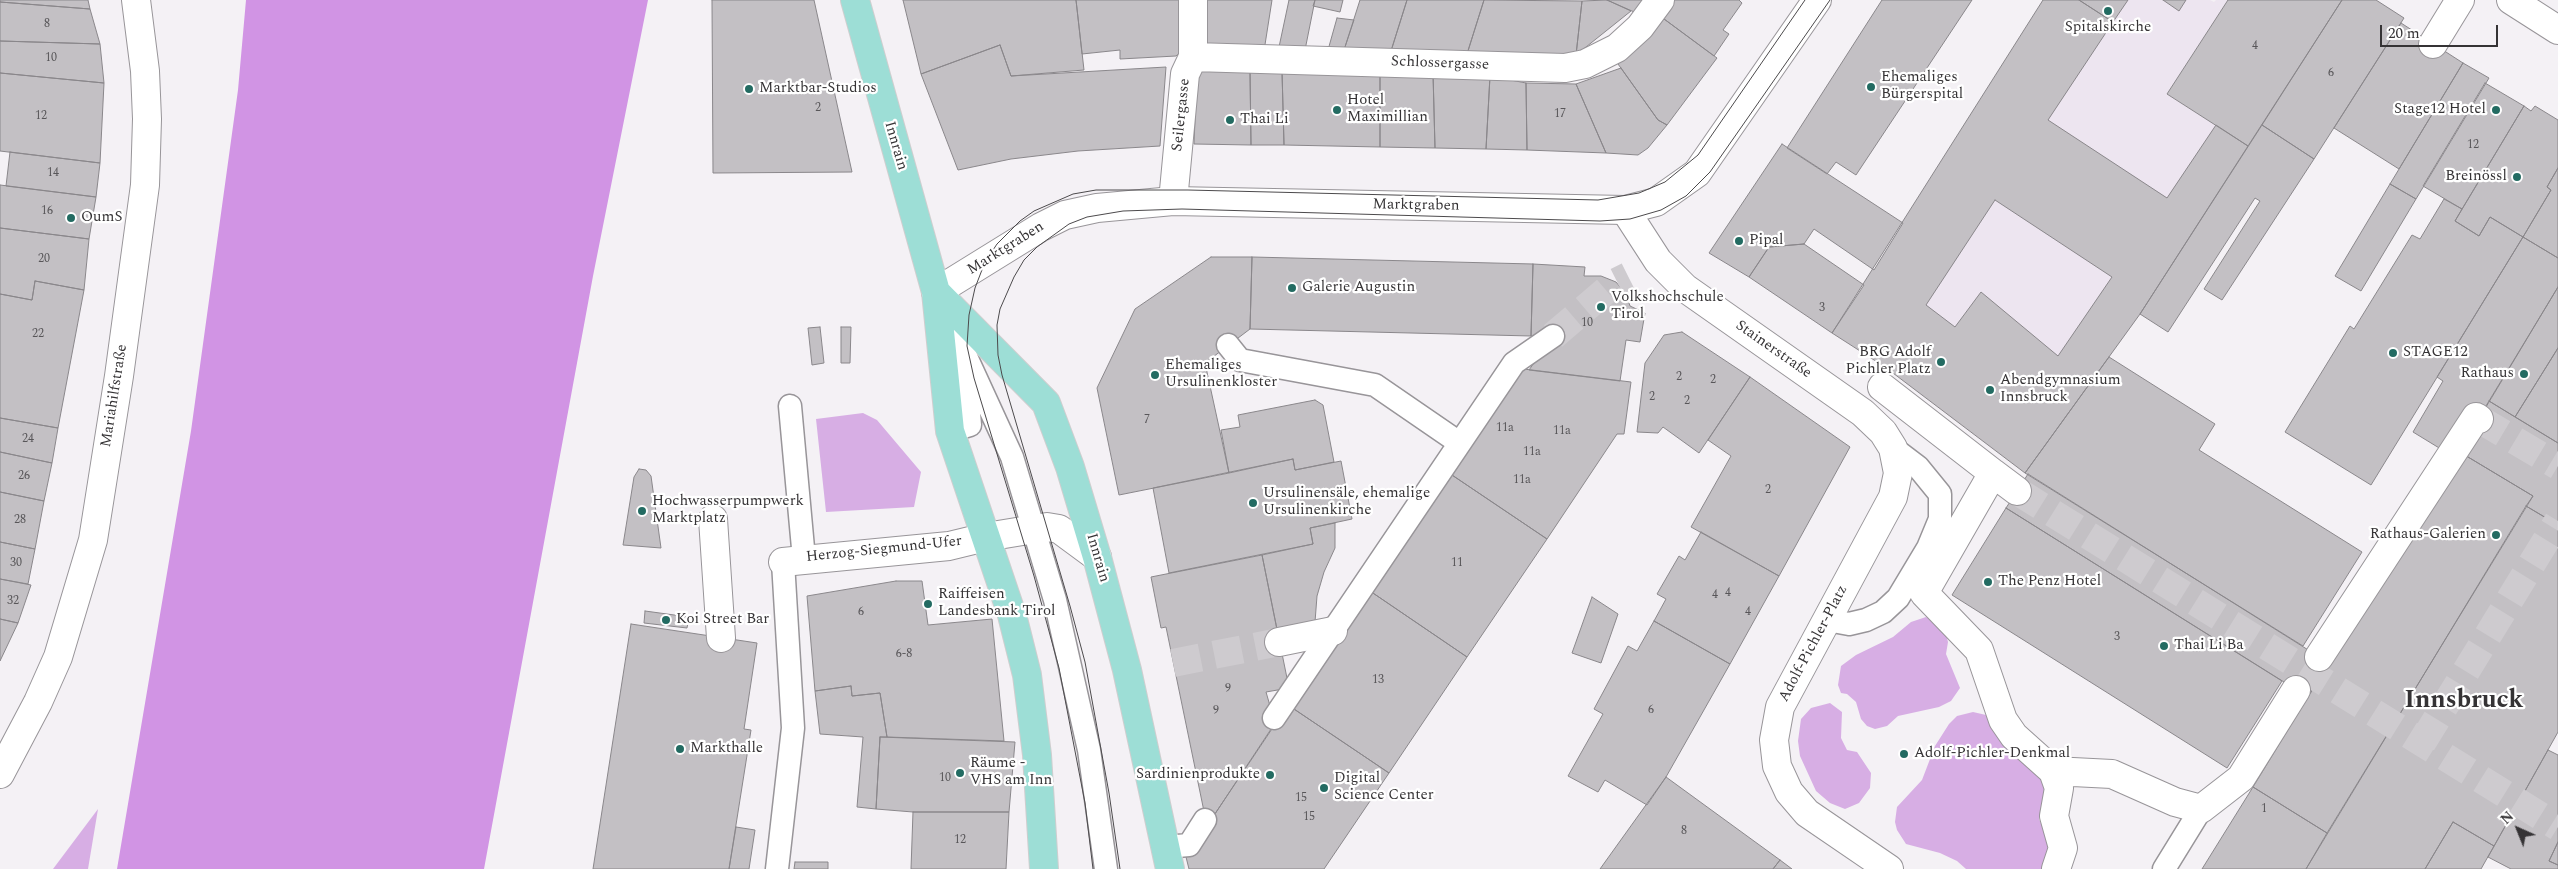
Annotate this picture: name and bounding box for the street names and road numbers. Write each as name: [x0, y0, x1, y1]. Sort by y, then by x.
street label: Schlossergasse: [1391, 53, 1489, 75]
street label: Seilergasse: [1169, 78, 1195, 152]
street label: Innrain: [879, 119, 911, 173]
street label: Marktgraben: [1372, 196, 1460, 216]
street label: Marktgraben: [964, 218, 1048, 280]
street label: Stainerstraße: [1731, 317, 1815, 383]
street label: Mariahilfstraße: [98, 343, 132, 449]
street label: Innrain: [1081, 531, 1113, 585]
street label: Herzog-Siegmund-Ufer: [805, 533, 963, 567]
street label: Adolf-Pichler-Platz: [1776, 583, 1852, 705]

